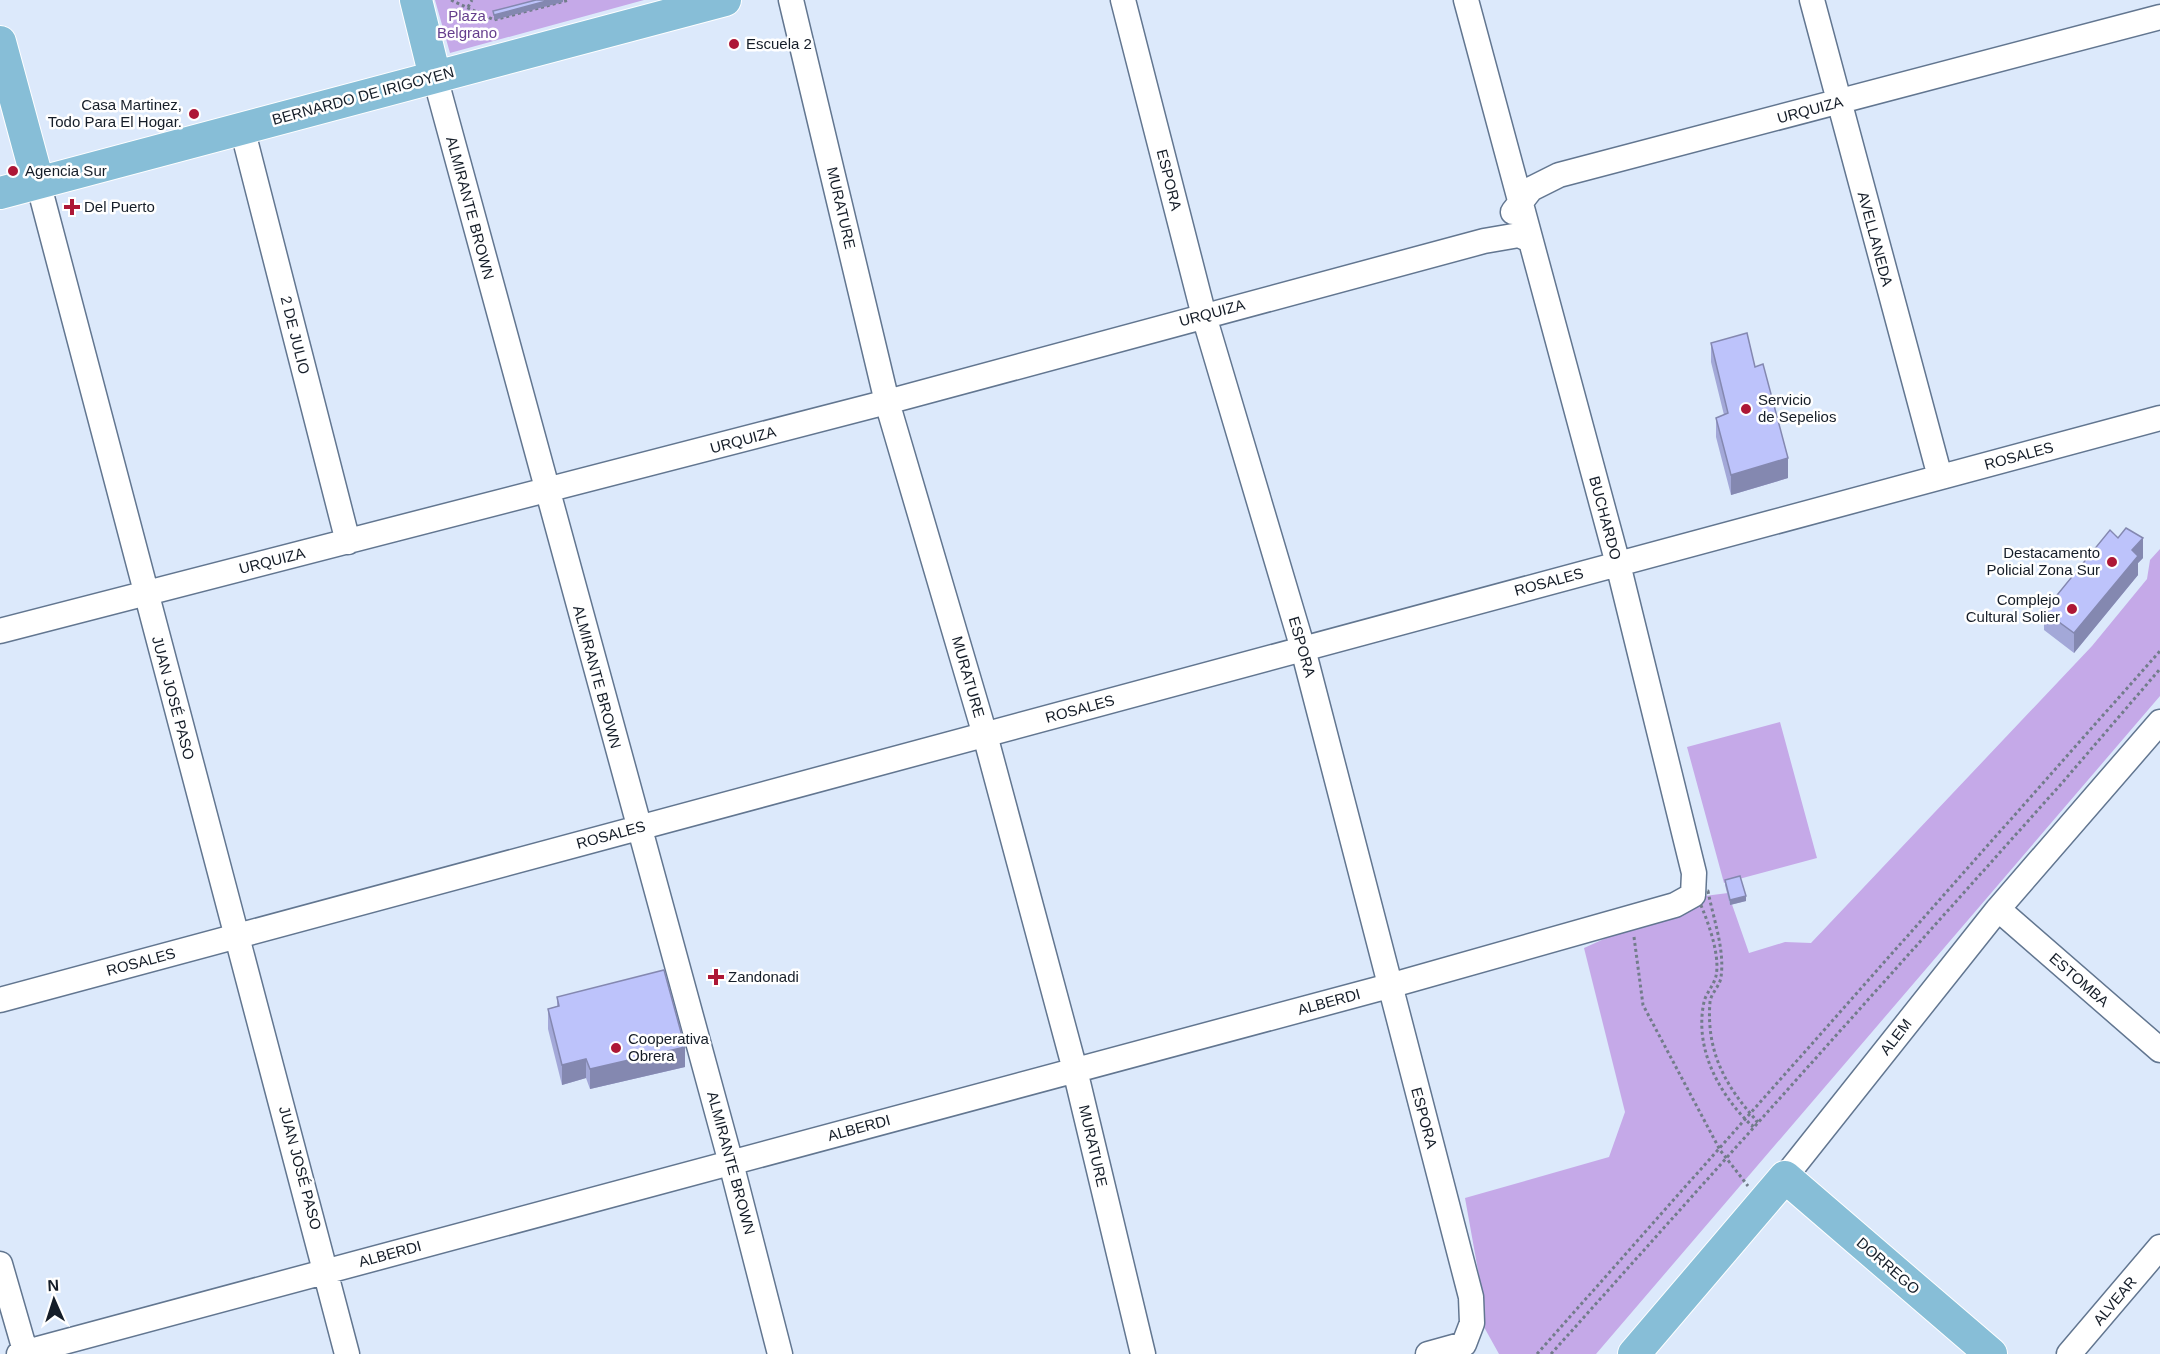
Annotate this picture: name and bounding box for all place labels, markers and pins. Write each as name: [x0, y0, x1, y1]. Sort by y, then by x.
place label: Escuela 2: [746, 35, 812, 52]
marker: Escuela 2: [727, 37, 741, 51]
place label: Casa Martinez, Todo Para El Hogar.: [48, 96, 182, 130]
marker: Casa Martinez, Todo Para El Hogar.: [187, 107, 201, 121]
place label: Agencia Sur: [25, 162, 107, 179]
marker: Agencia Sur: [6, 164, 20, 178]
place label: Del Puerto: [84, 198, 155, 215]
marker: Del Puerto: [65, 200, 79, 214]
place label: Servicio de Sepelios: [1758, 391, 1836, 425]
marker: Servicio de Sepelios: [1739, 402, 1753, 416]
place label: Destacamento Policial Zona Sur: [1987, 544, 2100, 578]
marker: Destacamento Policial Zona Sur: [2105, 555, 2119, 569]
place label: Complejo Cultural Solier: [1966, 591, 2060, 625]
marker: Complejo Cultural Solier: [2065, 602, 2079, 616]
place label: Zandonadi: [728, 968, 799, 985]
marker: Zandonadi: [709, 970, 723, 984]
place label: Cooperativa Obrera: [628, 1030, 710, 1064]
marker: Cooperativa Obrera: [609, 1041, 623, 1055]

